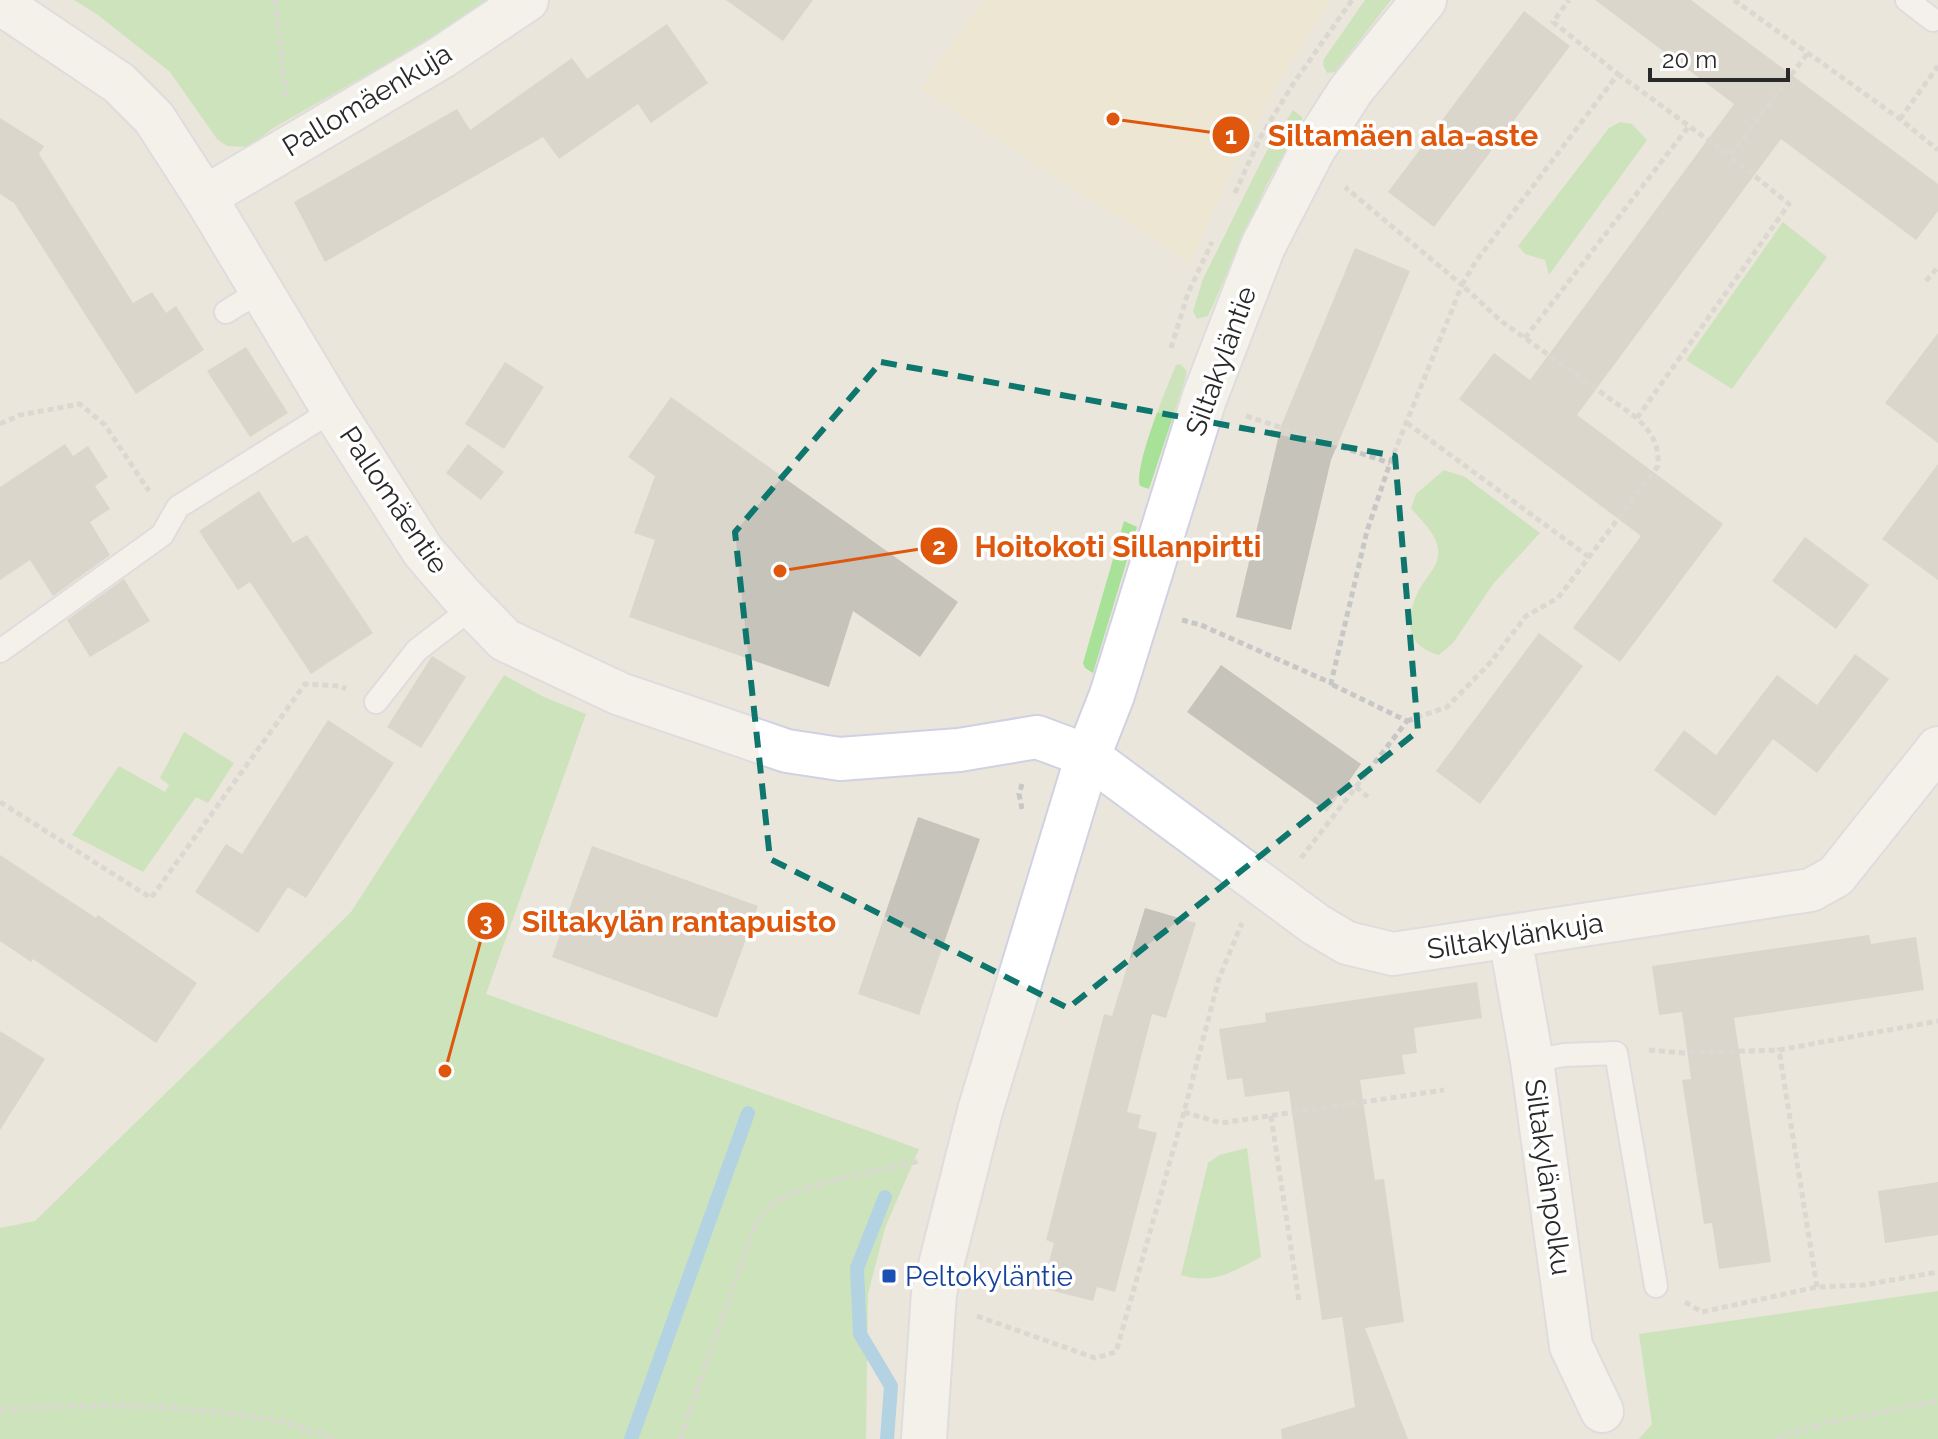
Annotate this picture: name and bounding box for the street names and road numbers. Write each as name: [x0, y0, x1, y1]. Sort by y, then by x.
street label: Pallomäenkuja: [277, 37, 457, 163]
street label: Siltakyläntie: [1179, 282, 1263, 440]
street label: Pallomäentie: [333, 420, 455, 580]
street label: Siltakylänkuja: [1425, 906, 1605, 966]
street label: Siltakylänpolku: [1518, 1077, 1578, 1277]

